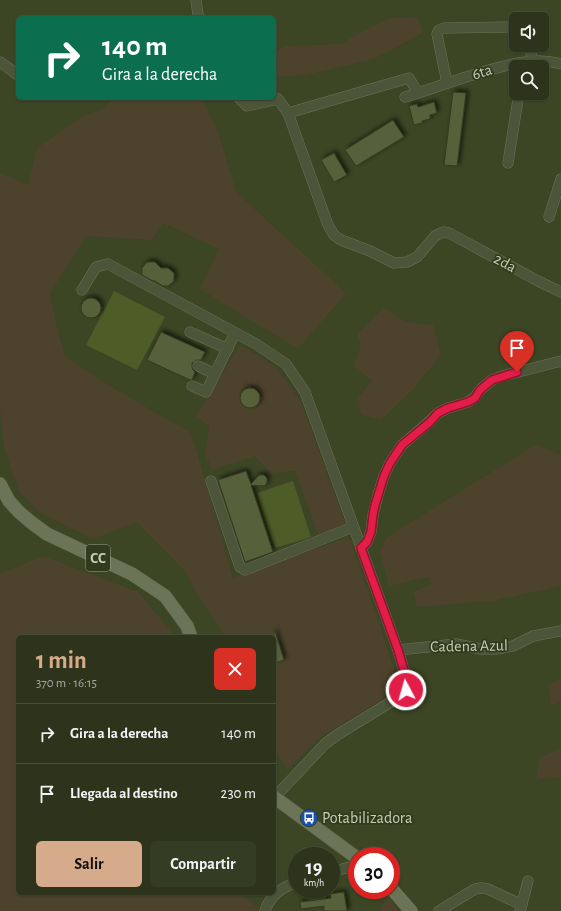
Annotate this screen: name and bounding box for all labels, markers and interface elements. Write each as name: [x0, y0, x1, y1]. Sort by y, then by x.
map controls: [509, 12, 549, 100]
button: sound: [509, 12, 549, 52]
icon: right: [36, 32, 88, 84]
text: 140 m: [102, 33, 168, 61]
button: search: [509, 60, 549, 100]
street label: 6ta: [470, 61, 494, 83]
text: Gira a la derecha: [102, 66, 217, 84]
street label: 2da: [491, 250, 519, 276]
pin: [500, 331, 534, 372]
icon: arrive: [506, 337, 528, 359]
road number: CC: [86, 545, 110, 571]
street label: Cadena Azul: [430, 637, 508, 655]
button: close: [214, 648, 256, 690]
text: 1 min: [36, 649, 87, 673]
position arrow: [385, 669, 427, 711]
text: 370 m · 16:15: [36, 677, 97, 690]
icon: right: [36, 723, 58, 745]
text: Gira a la derecha: [70, 726, 169, 741]
text: 140 m: [221, 726, 256, 741]
icon: arrive: [36, 783, 58, 805]
text: Llegada al destino: [70, 786, 178, 801]
text: 230 m: [221, 786, 256, 801]
bus stop icon: Potabilizadora: [299, 808, 319, 828]
place label: Potabilizadora: [322, 810, 412, 826]
button: Salir: [36, 841, 142, 887]
button: Compartir: [150, 841, 256, 887]
speed limit sign: 30: [348, 847, 400, 899]
text: 19: [306, 858, 322, 878]
text: km/h: [304, 878, 324, 888]

